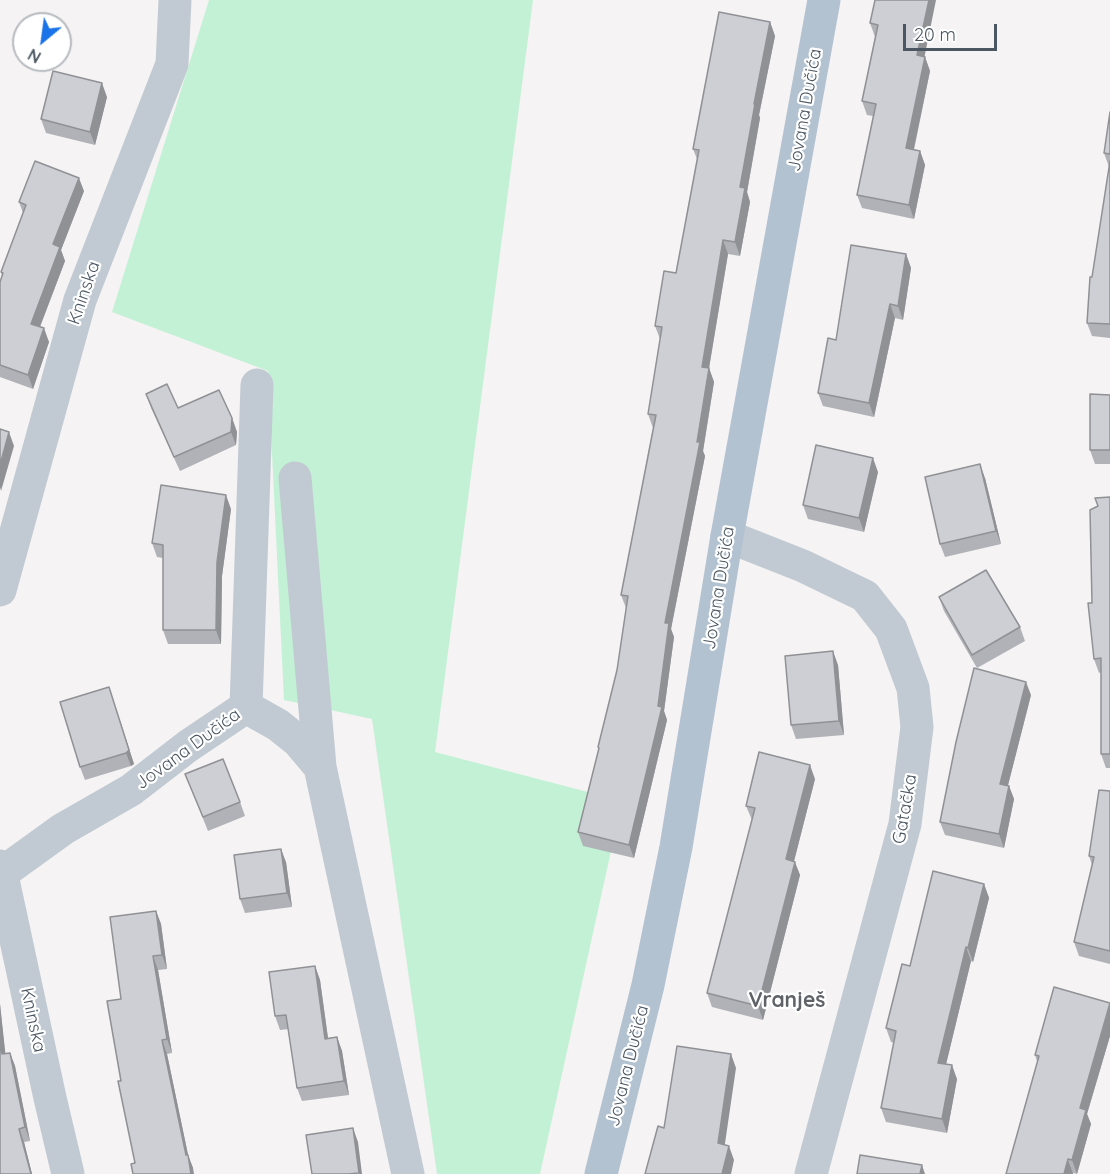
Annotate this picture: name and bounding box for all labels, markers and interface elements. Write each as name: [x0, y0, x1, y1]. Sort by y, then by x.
north arrow: [12, 12, 72, 72]
scale bar: [906, 12, 1000, 50]
text: 20 m: [914, 23, 956, 46]
text: N: [24, 44, 44, 68]
street label: Jovana Dučića: [784, 47, 826, 173]
street label: Kninska: [63, 258, 105, 328]
street label: Jovana Dučića: [699, 525, 739, 651]
street label: Jovana Dučića: [131, 704, 245, 794]
street label: Gatačka: [888, 772, 922, 846]
street label: Kninska: [16, 986, 50, 1054]
district label: Vranješ: [749, 988, 825, 1014]
street label: Jovana Dučića: [602, 1003, 654, 1129]

